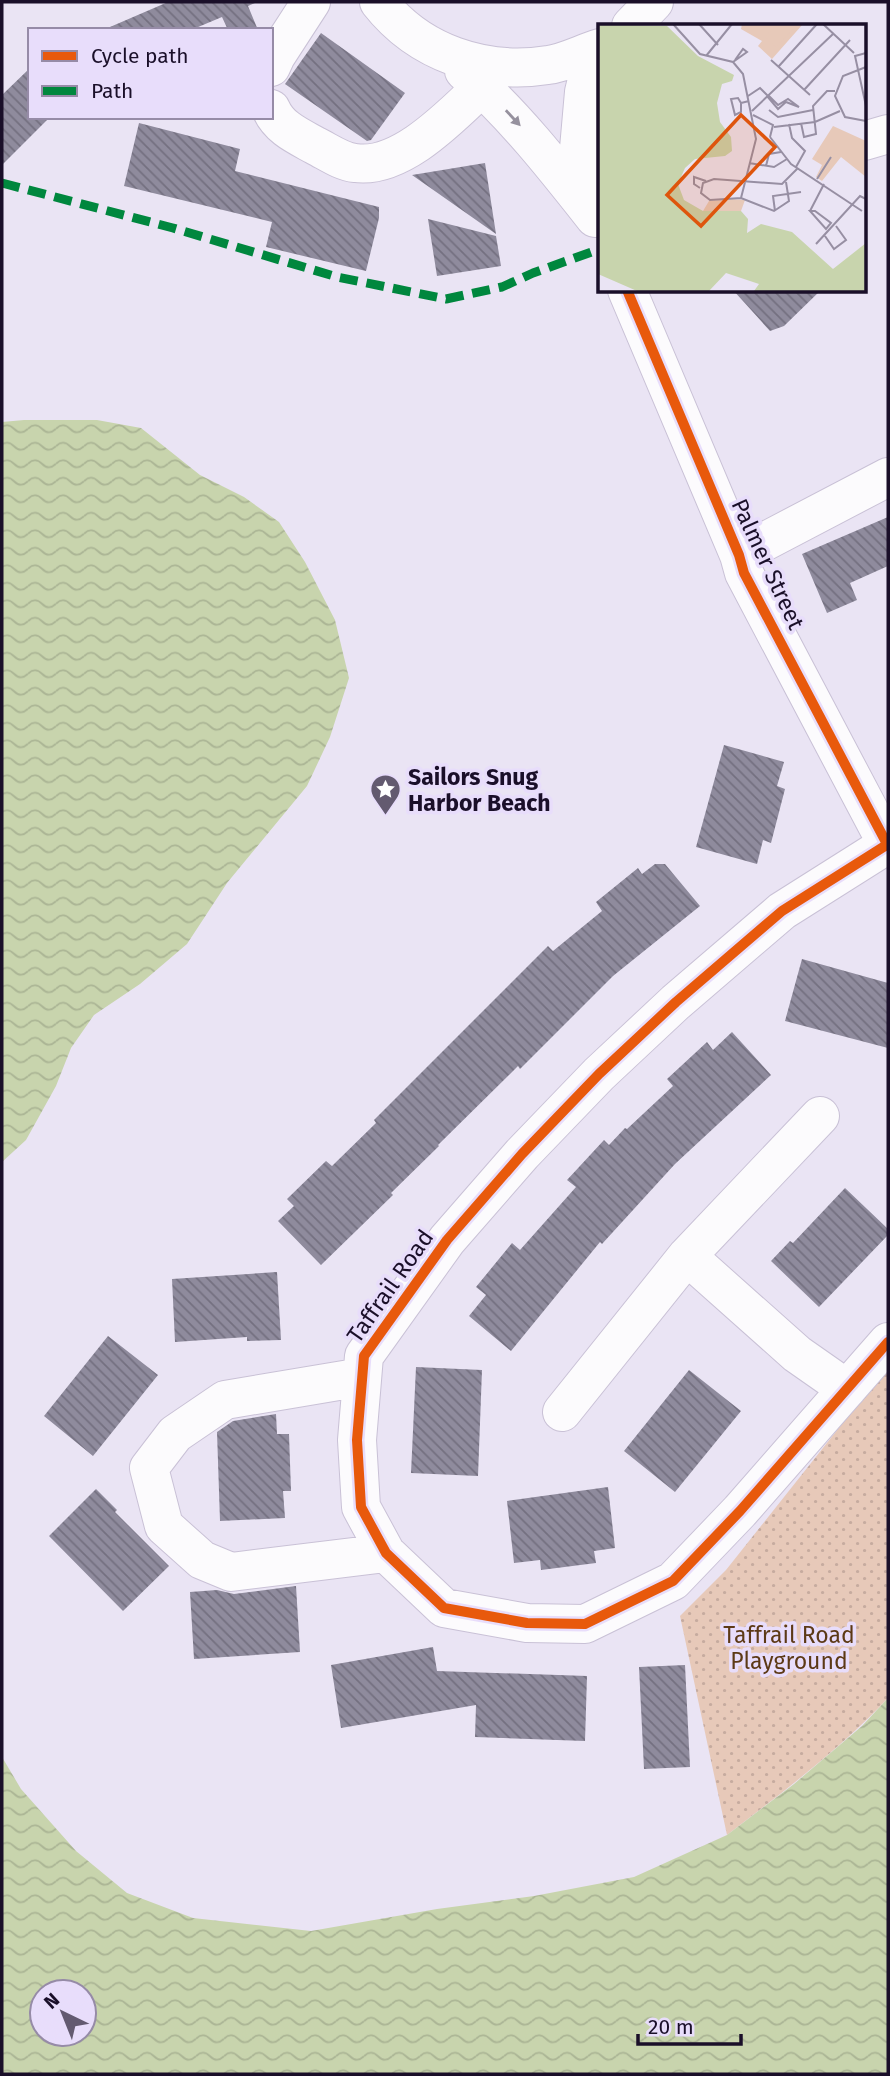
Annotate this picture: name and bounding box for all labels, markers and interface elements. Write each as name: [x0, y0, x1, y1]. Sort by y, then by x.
inset map: [598, 24, 866, 292]
legend: [28, 28, 273, 119]
text: Cycle path: [91, 43, 189, 69]
text: Path: [91, 78, 133, 104]
one-way arrow: [505, 109, 521, 126]
street label: Palmer Street: [726, 494, 811, 634]
place label: Sailors Snug Harbor Beach: [408, 763, 551, 817]
place icon: Sailors Snug Harbor Beach: [368, 773, 402, 817]
street label: Taffrail Road: [341, 1224, 439, 1348]
park label: Taffrail Road Playground: [723, 1621, 855, 1675]
north arrow: [28, 1978, 98, 2048]
text: N: [39, 1988, 64, 2014]
scale bar: [638, 2002, 741, 2046]
text: 20 m: [648, 2014, 694, 2040]

